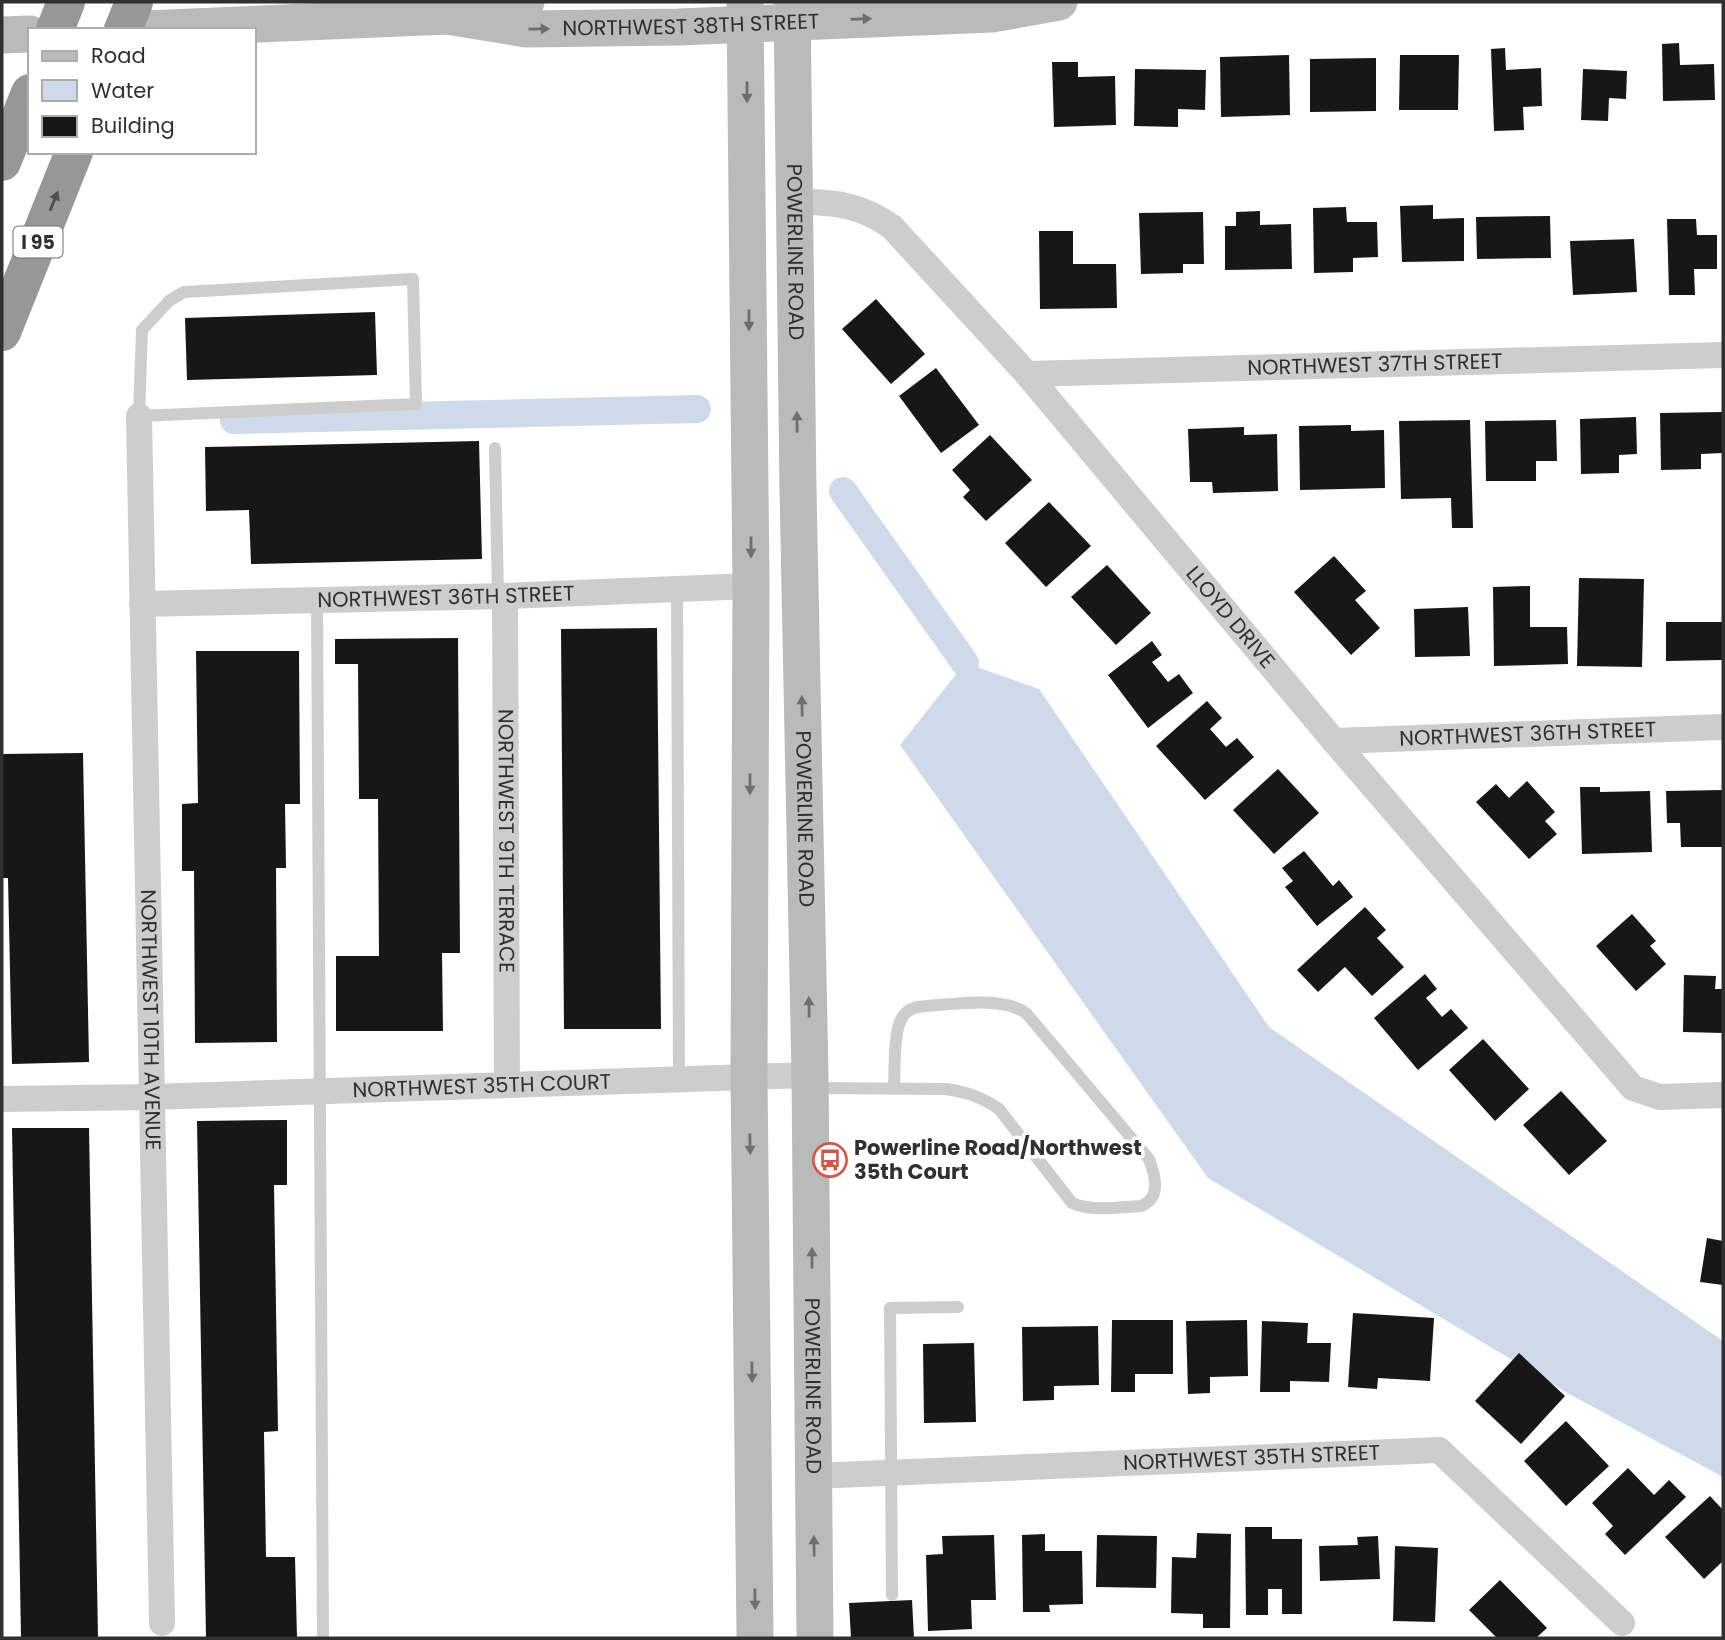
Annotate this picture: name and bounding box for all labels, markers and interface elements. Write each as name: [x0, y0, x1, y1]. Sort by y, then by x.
street label: NORTHWEST 38TH STREET: [562, 6, 820, 43]
one-way arrow: [850, 14, 872, 25]
one-way arrow: [528, 23, 550, 35]
legend: [28, 28, 256, 154]
text: Road: [91, 41, 146, 70]
text: Water: [91, 76, 154, 105]
one-way arrow: [741, 81, 753, 103]
text: Building: [91, 111, 175, 140]
street label: POWERLINE ROAD: [780, 164, 811, 340]
one-way arrow: [49, 190, 60, 211]
road number: I 95: [14, 226, 62, 258]
one-way arrow: [743, 309, 755, 331]
street label: NORTHWEST 37TH STREET: [1247, 346, 1503, 382]
one-way arrow: [791, 411, 802, 433]
one-way arrow: [745, 536, 756, 558]
street label: LLOYD DRIVE: [1180, 560, 1282, 674]
street label: NORTHWEST 36TH STREET: [317, 578, 575, 614]
one-way arrow: [797, 695, 808, 717]
street label: NORTHWEST 9TH TERRACE: [491, 709, 522, 973]
street label: NORTHWEST 36TH STREET: [1399, 714, 1657, 753]
street label: POWERLINE ROAD: [789, 730, 822, 907]
one-way arrow: [744, 774, 756, 796]
street label: NORTHWEST 10TH AVENUE: [134, 889, 168, 1151]
one-way arrow: [803, 996, 815, 1018]
street label: NORTHWEST 35TH COURT: [352, 1067, 612, 1104]
one-way arrow: [744, 1133, 756, 1155]
place label: Powerline Road/Northwest 35th Court: [854, 1133, 1142, 1186]
bus stop icon: Powerline Road/Northwest 35th Court: [811, 1141, 849, 1179]
one-way arrow: [806, 1247, 818, 1269]
street label: POWERLINE ROAD: [798, 1297, 829, 1474]
one-way arrow: [747, 1361, 758, 1383]
street label: NORTHWEST 35TH STREET: [1123, 1437, 1381, 1477]
one-way arrow: [808, 1534, 820, 1556]
one-way arrow: [749, 1588, 761, 1610]

